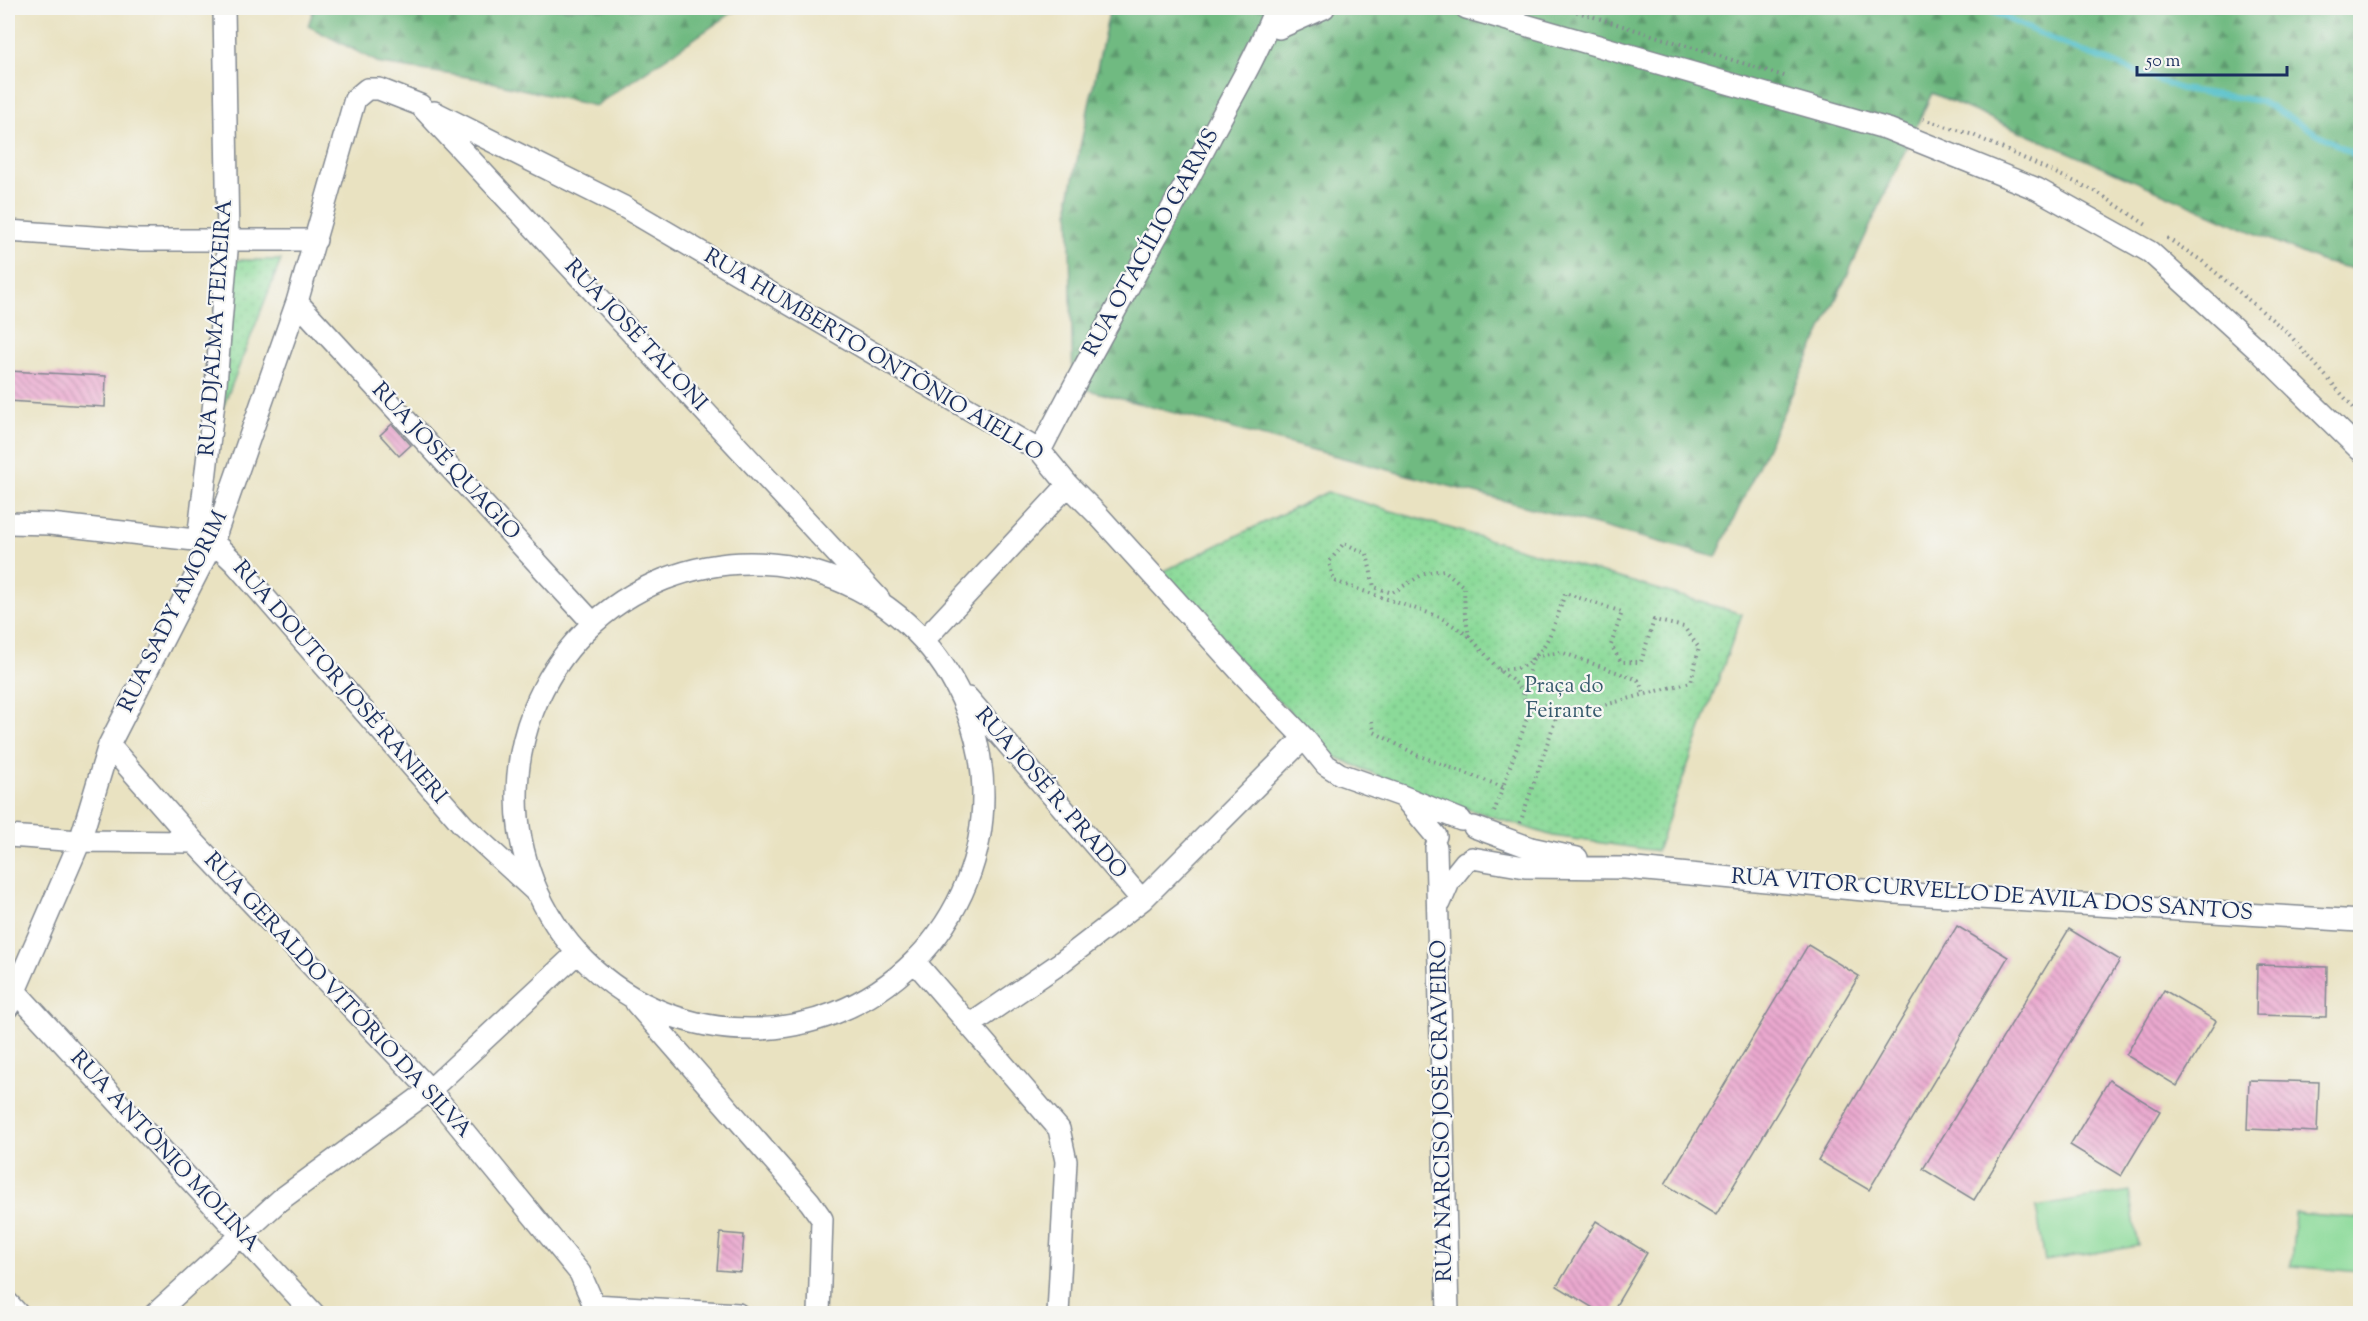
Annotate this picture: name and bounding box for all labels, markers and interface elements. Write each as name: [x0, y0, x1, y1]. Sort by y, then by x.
scale bar: [2137, 39, 2287, 77]
text: 50 m: [2145, 49, 2181, 75]
street label: RUA OTACÍLIO GARMS: [1075, 123, 1228, 363]
street label: RUA DJALMA TEIXEIRA: [192, 198, 242, 458]
street label: RUA HUMBERTO ONTÕNIO AIELLO: [697, 241, 1049, 470]
street label: RUA JOSÉ TALONI: [556, 252, 715, 419]
street label: RUA JOSÉ QUAGIO: [363, 375, 528, 548]
street label: RUA SADY AMORIM: [111, 506, 237, 718]
street label: RUA DOUTOR JOSÉ RANIERI: [224, 554, 455, 812]
park label: Praça do Feirante: [1524, 671, 1604, 728]
street label: RUA JOSÉ R. PRADO: [966, 701, 1134, 887]
street label: RUA GERALDO VITÓRIO DA SILVA: [195, 845, 479, 1146]
street label: RUA VITOR CURVELLO DE AVILA DOS SANTOS: [1730, 862, 2254, 930]
street label: RUA NARCISO JOSÉ CRAVEIRO: [1423, 940, 1462, 1282]
street label: RUA ANTÔNIO MOLINA: [62, 1043, 267, 1260]

